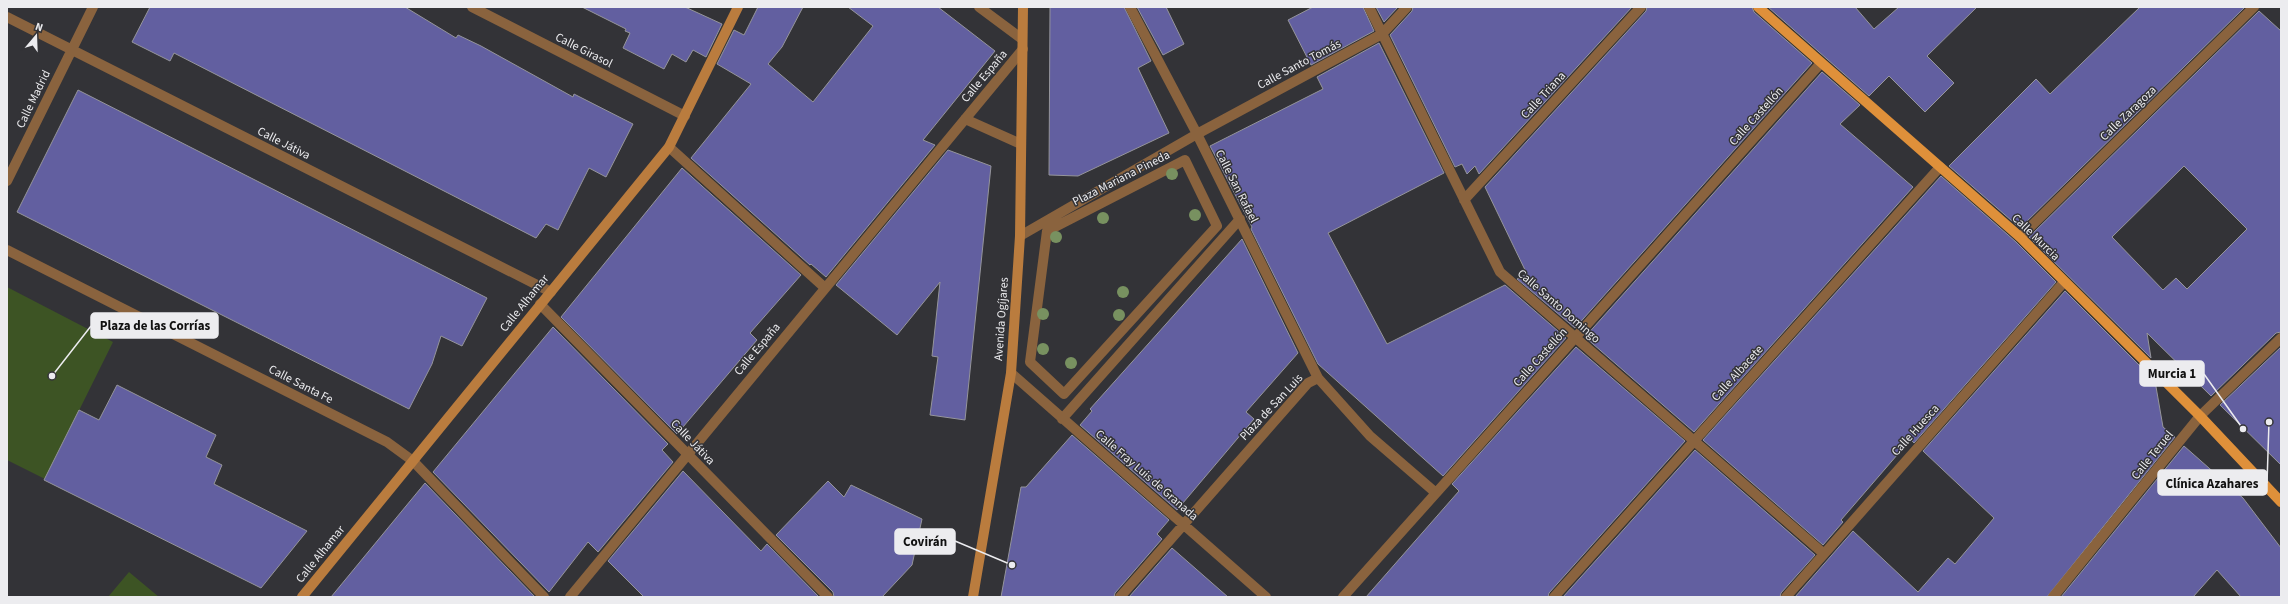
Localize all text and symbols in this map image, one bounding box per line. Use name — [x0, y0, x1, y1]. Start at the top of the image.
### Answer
north arrow — [16, 16, 56, 56]
text: N — [33, 19, 45, 35]
street label: Calle Girasol — [552, 29, 615, 72]
street label: Calle Santo Tomás — [1254, 35, 1344, 94]
street label: Calle España — [957, 46, 1011, 106]
street label: Calle Madrid — [12, 67, 55, 131]
street label: Calle Triana — [1517, 68, 1570, 123]
street label: Calle Zaragoza — [2096, 82, 2160, 145]
street label: Calle Castellón — [1725, 83, 1787, 150]
street label: Calle Játiva — [254, 123, 313, 164]
street label: Plaza Mariana Pineda — [1070, 147, 1173, 210]
street label: Calle San Rafael — [1211, 147, 1262, 226]
street label: Calle Murcia — [2008, 210, 2064, 265]
street label: Calle Santo Domingo — [1513, 266, 1604, 347]
street label: Calle Alhamar — [496, 270, 553, 336]
street label: Avenida Ogíjares — [990, 277, 1013, 361]
callout: Plaza de las Corrías — [91, 313, 218, 338]
text: Plaza de las Corrías — [100, 317, 211, 335]
street label: Calle España — [730, 319, 784, 379]
street label: Calle Castellón — [1509, 324, 1571, 391]
street label: Calle Albacete — [1708, 341, 1767, 405]
street label: Calle Santa Fe — [266, 361, 336, 408]
callout: Murcia 1 — [2140, 361, 2204, 386]
text: Murcia 1 — [2148, 365, 2196, 383]
street label: Plaza de San Luis — [1236, 370, 1307, 445]
street label: Calle Huesca — [1888, 401, 1943, 460]
street label: Calle Játiva — [667, 416, 719, 469]
street label: Calle Fray Luis de Granada — [1092, 426, 1202, 525]
street label: Calle Teruel — [2127, 427, 2177, 483]
callout: Clínica Azahares — [2158, 470, 2267, 495]
text: Clínica Azahares — [2165, 475, 2259, 493]
street label: Calle Alhamar — [292, 521, 349, 587]
callout: Covirán — [895, 529, 955, 554]
text: Covirán — [903, 533, 947, 551]

